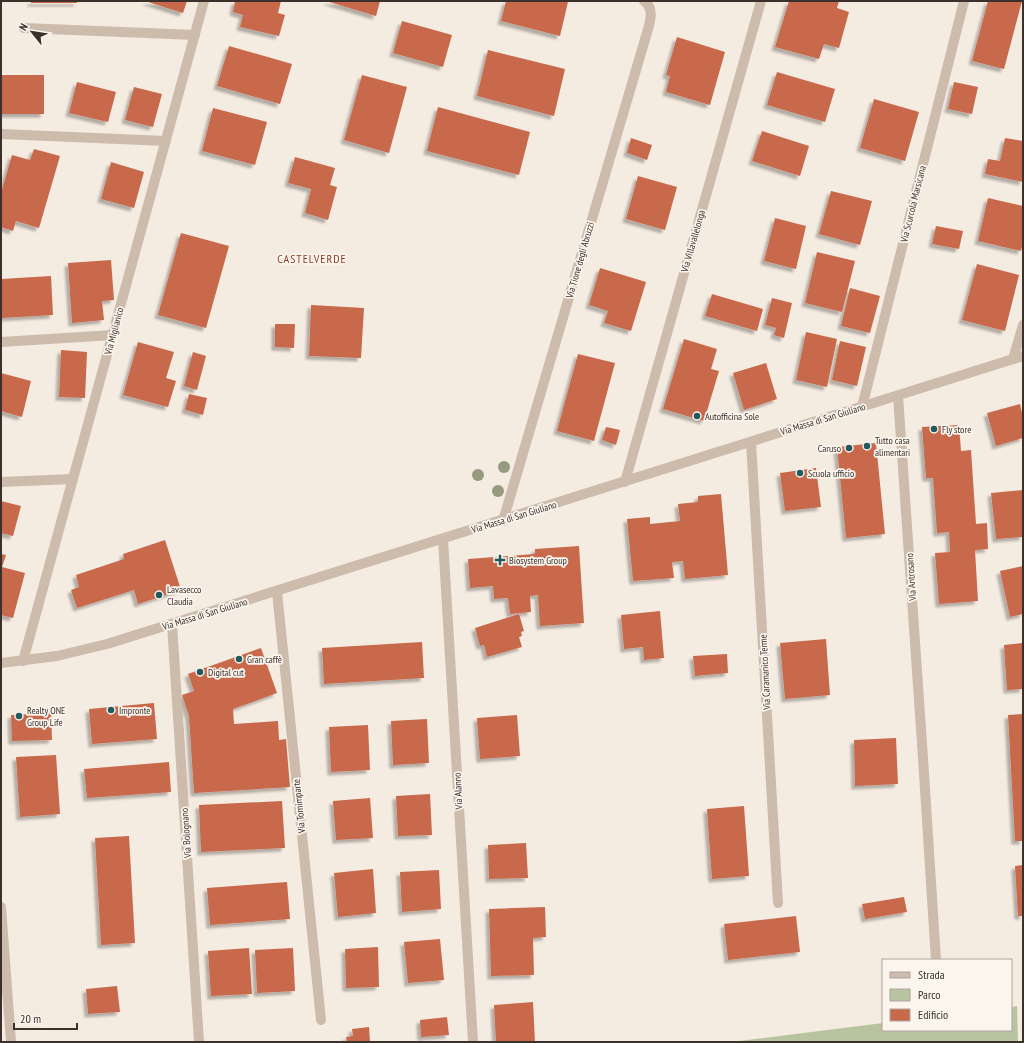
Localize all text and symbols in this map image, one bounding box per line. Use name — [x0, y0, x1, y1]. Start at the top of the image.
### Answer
north arrow — [12, 12, 52, 52]
text: N — [16, 21, 31, 33]
street label: Via Scurcola Marsicana — [897, 164, 929, 245]
street label: Via Villavallelonga — [678, 208, 708, 275]
street label: Via Tione degli Abruzzi — [563, 220, 597, 301]
district label: CASTELVERDE — [277, 251, 347, 266]
street label: Via Miglianico — [101, 306, 127, 357]
street label: Via Massa di San Giuliano — [778, 400, 867, 438]
place label: Autofficina Sole — [705, 410, 759, 423]
marker: Autofficina Sole — [692, 411, 702, 421]
place label: Fly store — [942, 423, 971, 436]
marker: Fly store — [929, 424, 939, 434]
place label: Tutto casa alimentari — [875, 434, 910, 459]
marker: Tutto casa alimentari — [862, 441, 872, 451]
place label: Caruso — [818, 442, 841, 455]
marker: Caruso — [844, 443, 854, 453]
place label: Scuola ufficio — [808, 467, 854, 480]
marker: Scuola ufficio — [795, 468, 805, 478]
street label: Via Massa di San Giuliano — [469, 498, 558, 536]
street label: Via Antrosano — [903, 553, 919, 602]
marker: Biosystem Group — [494, 554, 506, 566]
place label: Biosystem Group — [509, 554, 567, 567]
place label: Lavasecco Claudia — [167, 583, 201, 608]
marker: Lavasecco Claudia — [154, 590, 164, 600]
street label: Via Massa di San Giuliano — [160, 595, 249, 633]
street label: Via Caramanico Terme — [757, 634, 774, 711]
place label: Gran caffè — [247, 653, 282, 666]
marker: Gran caffè — [234, 654, 244, 664]
place label: Digital cut — [208, 666, 244, 679]
marker: Digital cut — [195, 667, 205, 677]
place label: Realty ONE Group Life — [27, 704, 65, 729]
place label: Impronte — [119, 704, 150, 717]
marker: Impronte — [106, 705, 116, 715]
marker: Realty ONE Group Life — [14, 711, 24, 721]
street label: Via Alanno — [451, 772, 466, 811]
street label: Via Tornimparte — [290, 778, 308, 835]
street label: Via Bolognano — [178, 808, 194, 859]
legend — [882, 959, 1012, 1031]
text: Strada — [918, 967, 945, 982]
text: Parco — [918, 987, 940, 1002]
scale bar — [14, 1005, 77, 1031]
text: Edificio — [918, 1007, 948, 1022]
text: 20 m — [20, 1011, 41, 1026]

